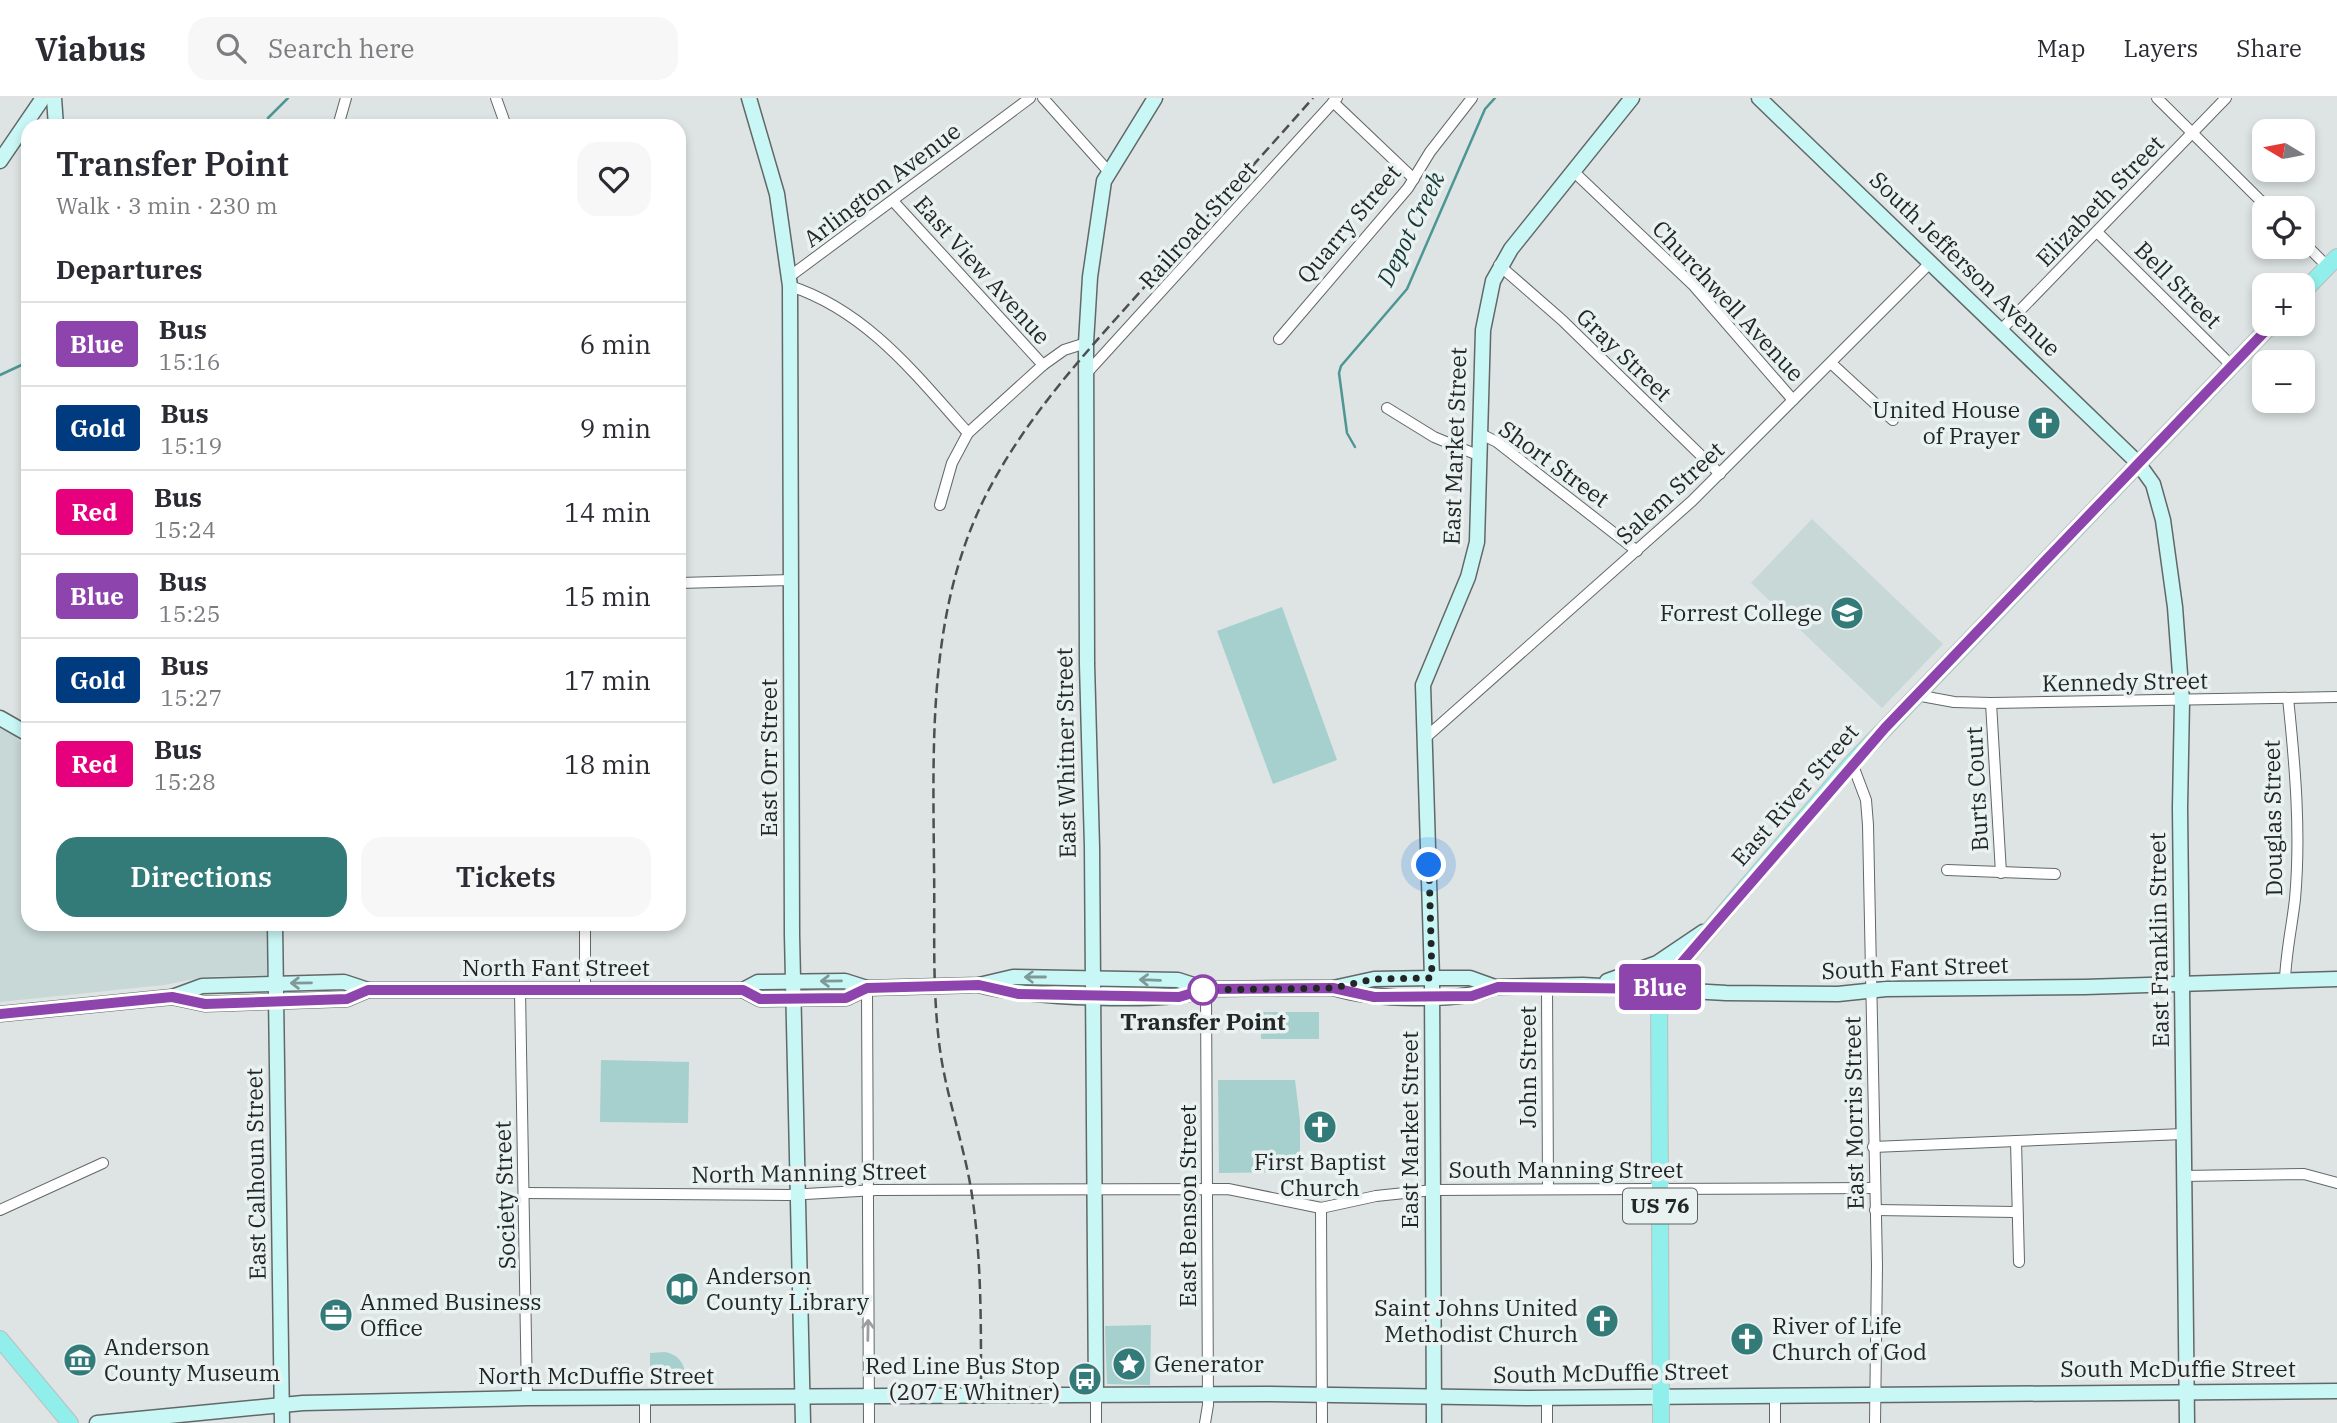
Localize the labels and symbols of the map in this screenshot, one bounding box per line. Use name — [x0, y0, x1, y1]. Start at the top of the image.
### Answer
street label: Arlington Avenue — [797, 115, 966, 253]
north arrow — [2252, 119, 2315, 182]
street label: Elizabeth Street — [2029, 128, 2170, 272]
street label: Railroad Street — [1132, 154, 1263, 295]
street label: Quarry Street — [1290, 158, 1407, 289]
street label: South Jefferson Avenue — [1864, 164, 2068, 362]
water label: Depot Creek — [1368, 166, 1452, 292]
street label: East View Avenue — [908, 189, 1058, 350]
street label: Churchwell Avenue — [1646, 213, 1811, 387]
street label: Bell Street — [2129, 234, 2229, 334]
street label: Gray Street — [1571, 301, 1679, 407]
street label: East Market Street — [1436, 346, 1472, 545]
place label: United House of Prayer — [1872, 394, 2020, 450]
church icon: United House of Prayer — [2025, 404, 2063, 442]
street label: Short Street — [1493, 413, 1616, 513]
street label: Salem Street — [1609, 435, 1730, 550]
school or university icon: Forrest College — [1828, 594, 1866, 632]
place label: Forrest College — [1660, 597, 1822, 627]
street label: East Whitner Street — [1048, 647, 1082, 859]
street label: Kennedy Street — [2042, 665, 2208, 697]
street label: East Orr Street — [753, 679, 783, 837]
street label: East River Street — [1724, 717, 1864, 872]
street label: Burts Court — [1958, 726, 1994, 852]
street label: Douglas Street — [2256, 739, 2288, 897]
street label: East Franklin Street — [2141, 832, 2175, 1048]
your location — [1411, 847, 1446, 882]
street label: South Fant Street — [1821, 949, 2009, 985]
street label: North Fant Street — [462, 952, 650, 982]
line badge: Blue — [1611, 964, 1709, 1010]
one-way arrow — [1024, 971, 1047, 984]
one-way arrow — [1139, 973, 1162, 986]
one-way arrow — [820, 974, 843, 988]
marker: Transfer Point — [1188, 975, 1218, 1005]
one-way arrow — [290, 976, 313, 990]
place label: Transfer Point — [1120, 1006, 1286, 1036]
street label: John Street — [1512, 1006, 1542, 1128]
street label: East Morris Street — [1836, 1016, 1870, 1210]
street label: East Market Street — [1394, 1031, 1424, 1229]
street label: East Calhoun Street — [238, 1068, 272, 1280]
street label: East Benson Street — [1172, 1104, 1202, 1308]
church icon: First Baptist Church — [1301, 1108, 1339, 1146]
street label: Society Street — [486, 1120, 522, 1270]
place label: First Baptist Church — [1254, 1146, 1386, 1202]
street label: South Manning Street — [1449, 1154, 1683, 1184]
street label: North Manning Street — [691, 1155, 927, 1189]
road number: US 76 — [1623, 1188, 1697, 1224]
place label: Anderson County Library — [706, 1260, 870, 1316]
library icon: Anderson County Library — [663, 1270, 701, 1308]
place label: Anmed Business Office — [360, 1286, 542, 1342]
place label: Saint Johns United Methodist Church — [1374, 1292, 1578, 1348]
office icon: Anmed Business Office — [317, 1296, 355, 1334]
church icon: Saint Johns United Methodist Church — [1583, 1302, 1621, 1340]
place label: River of Life Church of God — [1772, 1310, 1927, 1366]
one-way arrow — [861, 1319, 875, 1342]
church icon: River of Life Church of God — [1728, 1320, 1766, 1358]
place label: Anderson County Museum — [104, 1331, 280, 1387]
museum icon: Anderson County Museum — [61, 1341, 99, 1379]
place icon: Generator — [1110, 1345, 1148, 1383]
place label: Generator — [1154, 1348, 1264, 1378]
place label: Red Line Bus Stop (207 E Whitner) — [865, 1350, 1060, 1406]
street label: South McDuffie Street — [2060, 1353, 2296, 1383]
street label: South McDuffie Street — [1493, 1355, 1729, 1389]
street label: North McDuffie Street — [478, 1360, 714, 1390]
bus stop icon: Red Line Bus Stop (207 E Whitner) — [1066, 1360, 1104, 1398]

